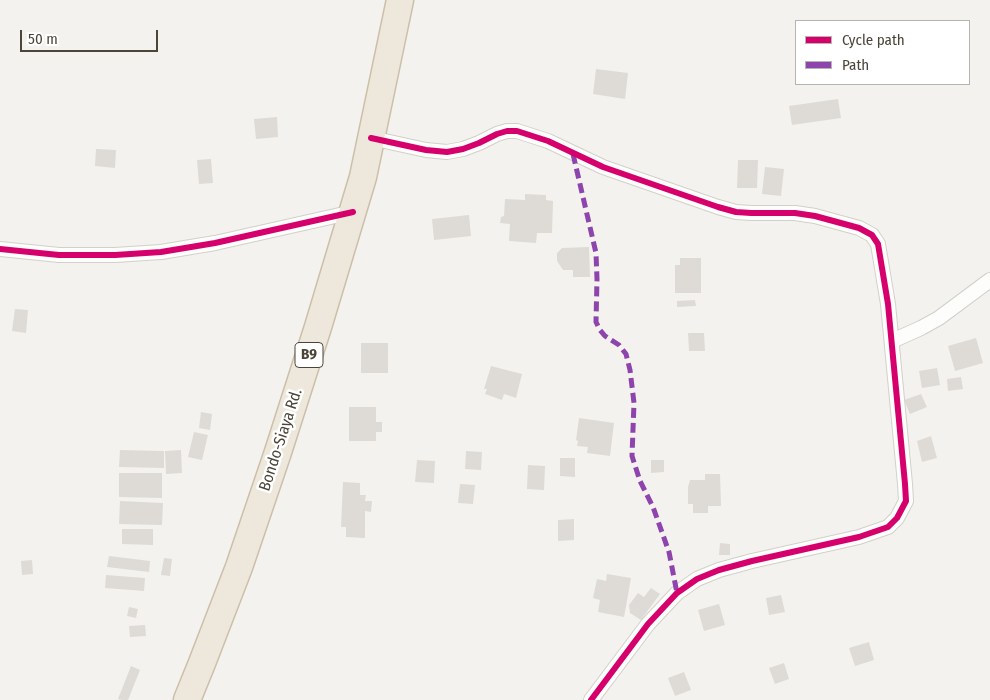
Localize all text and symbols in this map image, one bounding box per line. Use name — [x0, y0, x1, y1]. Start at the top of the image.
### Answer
scale bar — [22, 20, 160, 52]
legend — [795, 20, 970, 85]
text: 50 m — [28, 30, 58, 48]
text: Cycle path — [842, 31, 905, 49]
text: Path — [842, 56, 869, 74]
road number: B9 — [295, 342, 323, 368]
street label: Bondo-Siaya Rd. — [255, 386, 307, 494]

